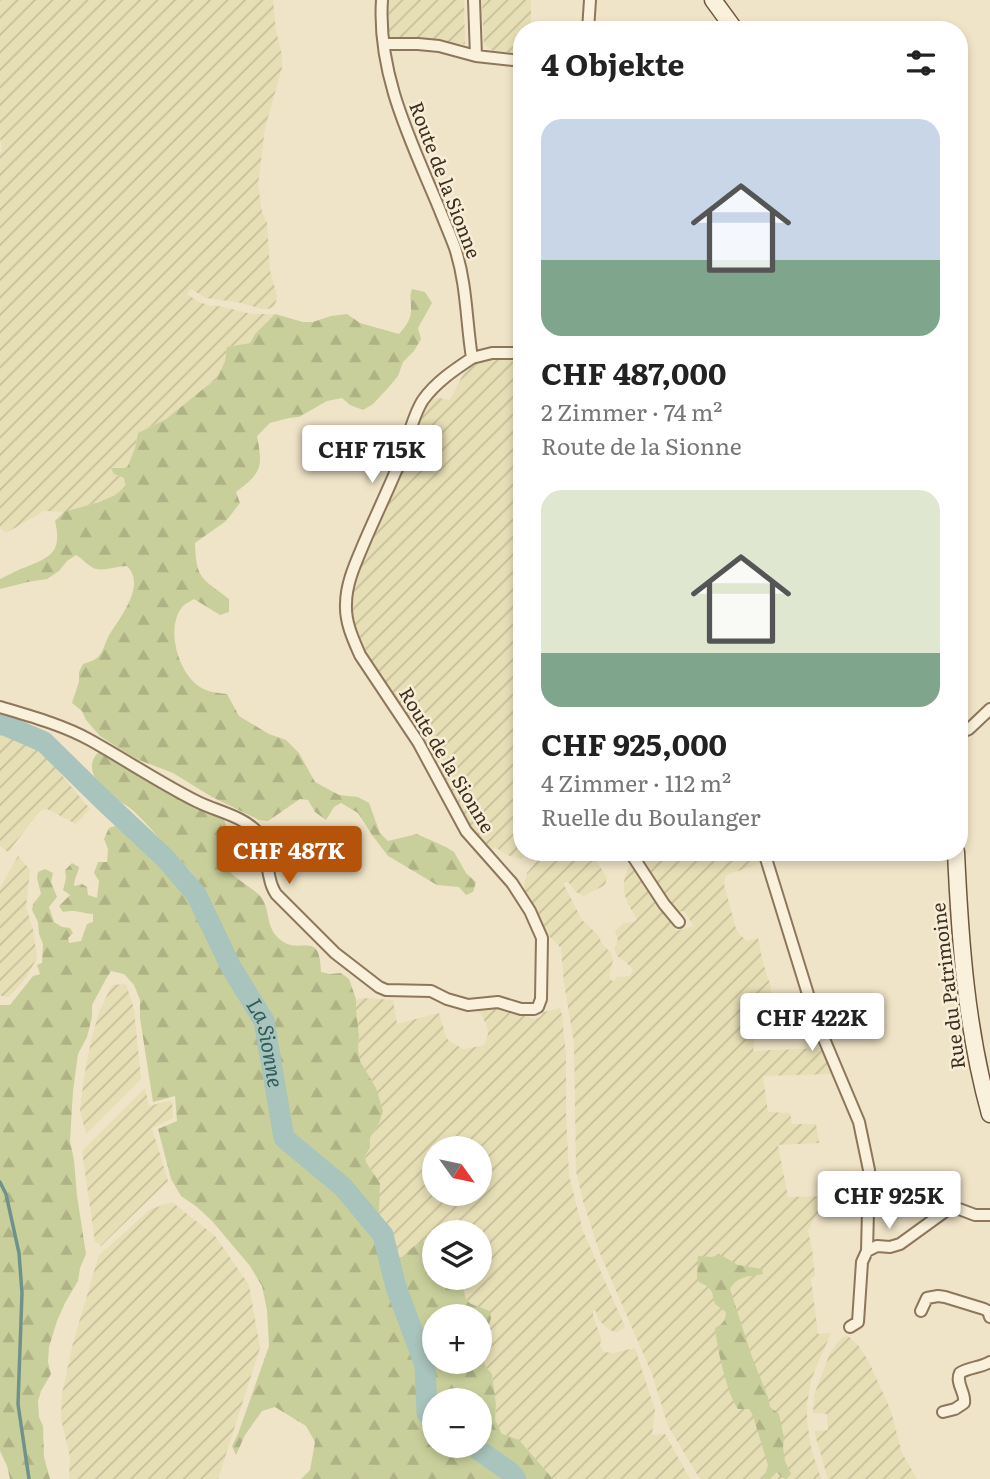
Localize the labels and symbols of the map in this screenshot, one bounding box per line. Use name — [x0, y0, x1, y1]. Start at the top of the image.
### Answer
street label: Route de la Sionne — [403, 97, 489, 262]
pin: CHF 715K — [300, 426, 444, 485]
street label: Route de la Sionne — [393, 681, 503, 838]
pin: CHF 487K — [217, 826, 361, 886]
street label: Rue du Patrimoine — [923, 901, 971, 1071]
water label: La Sionne — [240, 991, 293, 1090]
pin: CHF 422K — [740, 993, 884, 1053]
north arrow — [422, 1136, 492, 1206]
pin: CHF 925K — [817, 1172, 961, 1231]

